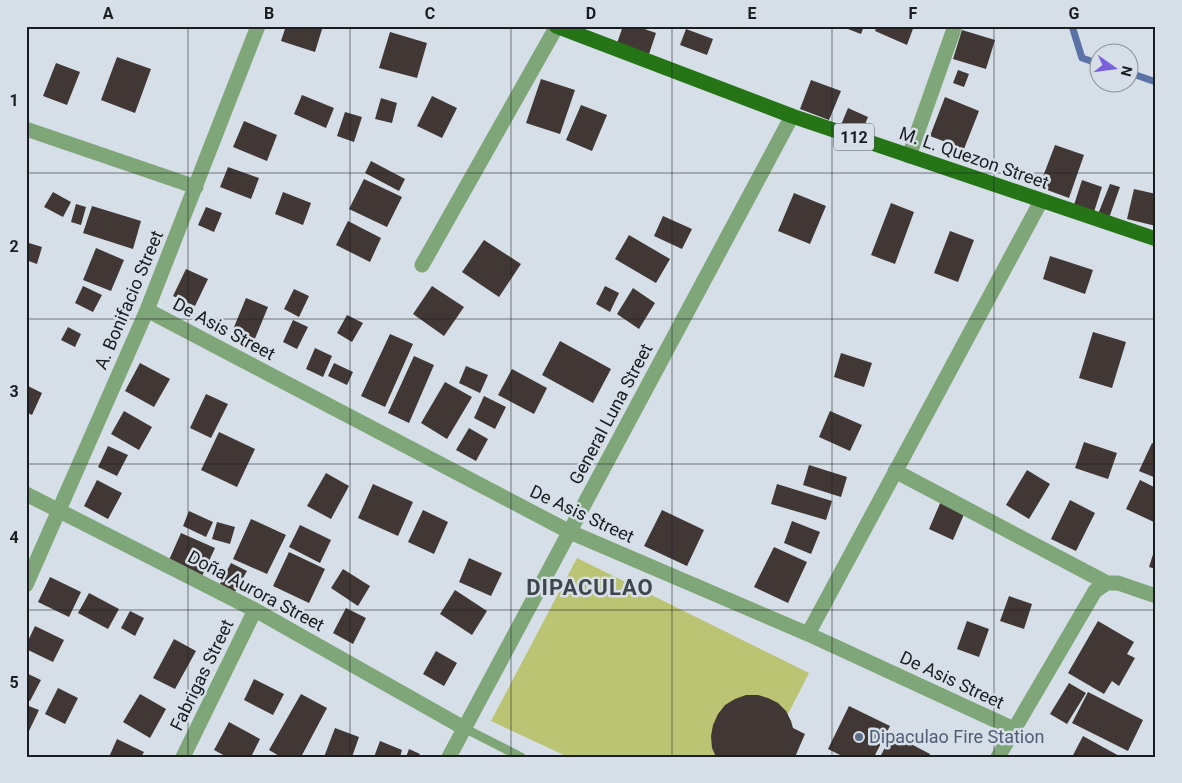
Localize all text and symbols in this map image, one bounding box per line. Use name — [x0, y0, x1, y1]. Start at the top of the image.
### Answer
text: A — [103, 4, 114, 23]
text: B — [264, 4, 274, 23]
text: C — [425, 4, 435, 23]
text: D — [586, 4, 596, 23]
text: E — [748, 4, 757, 23]
text: F — [909, 4, 918, 23]
text: G — [1069, 4, 1080, 23]
north arrow — [1090, 42, 1140, 92]
text: N — [1118, 64, 1136, 78]
text: 1 — [9, 91, 19, 110]
street label: M. L. Quezon Street — [897, 122, 1052, 193]
road number: 112 — [834, 124, 874, 150]
street label: A. Bonifacio Street — [90, 227, 167, 372]
text: 2 — [9, 237, 19, 256]
street label: De Asis Street — [170, 293, 279, 364]
street label: General Luna Street — [565, 340, 657, 488]
text: 3 — [9, 382, 19, 401]
street label: De Asis Street — [527, 480, 638, 547]
text: 4 — [9, 528, 19, 547]
street label: Doña Aurora Street — [184, 546, 328, 635]
district label: DIPACULAO — [526, 575, 654, 600]
street label: Fabrigas Street — [166, 616, 238, 734]
street label: De Asis Street — [897, 646, 1008, 713]
text: 5 — [9, 673, 19, 692]
place label: Dipaculao Fire Station — [869, 726, 1044, 747]
marker: Dipaculao Fire Station — [853, 731, 865, 743]

